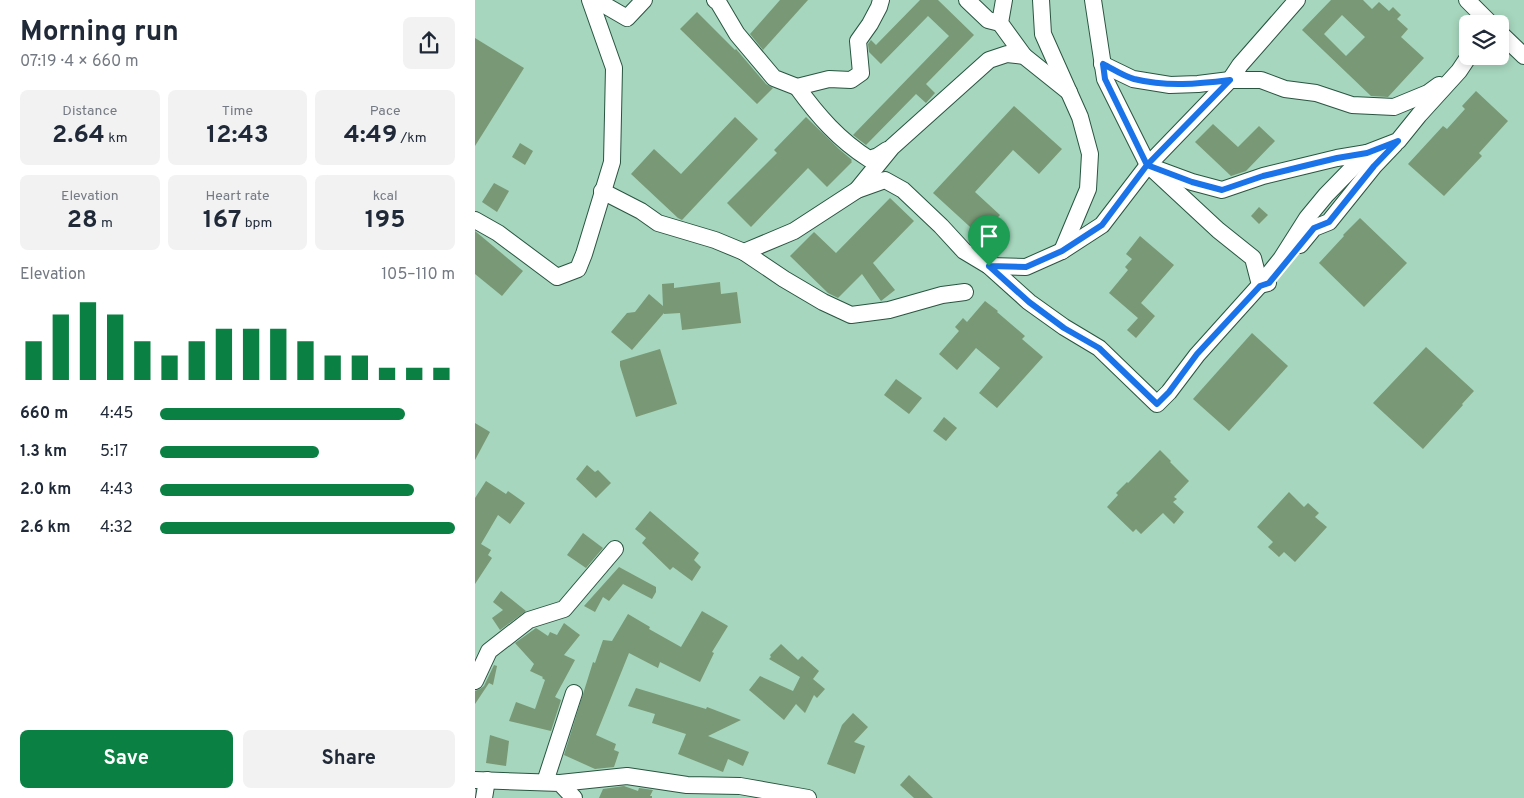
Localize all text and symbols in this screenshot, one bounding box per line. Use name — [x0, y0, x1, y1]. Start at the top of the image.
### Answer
text: Morning run — [20, 15, 179, 51]
map controls — [1459, 15, 1509, 65]
button: layers — [1459, 15, 1509, 65]
button: share — [403, 17, 455, 69]
text: 07:19 · 4 × 660 m — [20, 52, 139, 72]
text: Distance — [62, 103, 117, 120]
text: Time — [222, 103, 253, 120]
text: Pace — [370, 103, 401, 120]
text: 2.64 — [52, 120, 105, 152]
text: 12:43 — [206, 120, 269, 152]
text: 4:49 — [344, 120, 397, 152]
text: km — [105, 130, 128, 147]
text: /km — [397, 130, 427, 147]
text: Elevation — [61, 188, 119, 205]
text: Heart rate — [205, 188, 270, 205]
text: kcal — [373, 188, 398, 205]
text: 28 — [67, 205, 98, 237]
text: 167 — [203, 205, 242, 237]
text: 195 — [365, 205, 405, 237]
text: m — [98, 215, 113, 232]
text: bpm — [242, 215, 272, 232]
pin — [968, 215, 1010, 266]
icon: arrive — [975, 222, 1003, 250]
text: Elevation — [20, 265, 86, 285]
text: 105–110 m — [381, 265, 455, 285]
text: 660 m — [20, 404, 68, 424]
text: 4:45 — [100, 404, 133, 424]
text: 1.3 km — [20, 442, 67, 462]
text: 5:17 — [100, 442, 128, 462]
text: 2.0 km — [20, 480, 71, 500]
text: 4:43 — [100, 480, 133, 500]
text: 2.6 km — [20, 518, 71, 538]
text: 4:32 — [100, 518, 133, 538]
button: Save — [20, 730, 233, 788]
button: Share — [243, 730, 455, 788]

